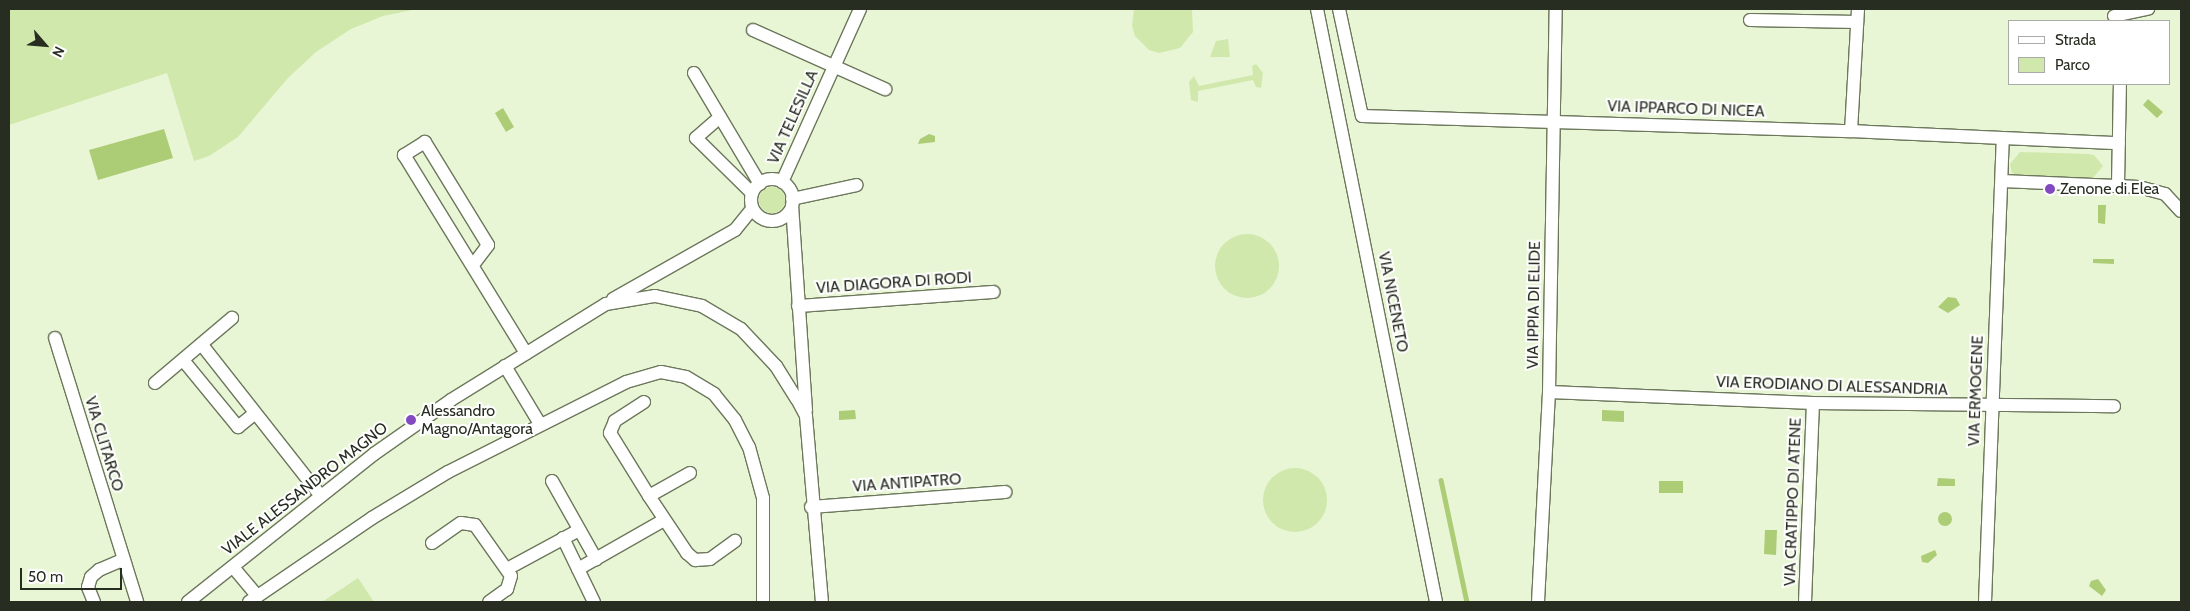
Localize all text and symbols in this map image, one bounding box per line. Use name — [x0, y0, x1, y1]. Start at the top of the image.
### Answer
north arrow — [20, 20, 70, 70]
legend — [2008, 20, 2170, 85]
text: Strada — [2055, 31, 2096, 49]
text: N — [48, 43, 69, 60]
text: Parco — [2055, 56, 2090, 74]
street label: VIA TELESILLA — [764, 67, 822, 167]
street label: VIA IPPARCO DI NICEA — [1607, 97, 1765, 121]
place label: Zenone di Elea — [2060, 179, 2159, 199]
marker: Zenone di Elea — [2044, 183, 2056, 195]
street label: VIA IPPIA DI ELIDE — [1523, 241, 1545, 369]
street label: VIA NICENETO — [1374, 250, 1412, 354]
street label: VIA DIAGORA DI RODI — [816, 268, 972, 298]
street label: VIA ERMOGENE — [1964, 335, 1988, 447]
street label: VIA ERODIANO DI ALESSANDRIA — [1716, 372, 1948, 400]
street label: VIA CLITARCO — [80, 394, 128, 494]
place label: Alessandro Magno/Antagora — [421, 401, 533, 439]
marker: Alessandro Magno/Antagora — [405, 414, 417, 426]
street label: VIA CRATIPPO DI ATENE — [1780, 417, 1806, 587]
street label: VIALE ALESSANDRO MAGNO — [218, 418, 392, 560]
street label: VIA ANTIPATRO — [852, 470, 962, 496]
scale bar — [22, 558, 125, 590]
text: 50 m — [28, 568, 63, 586]

